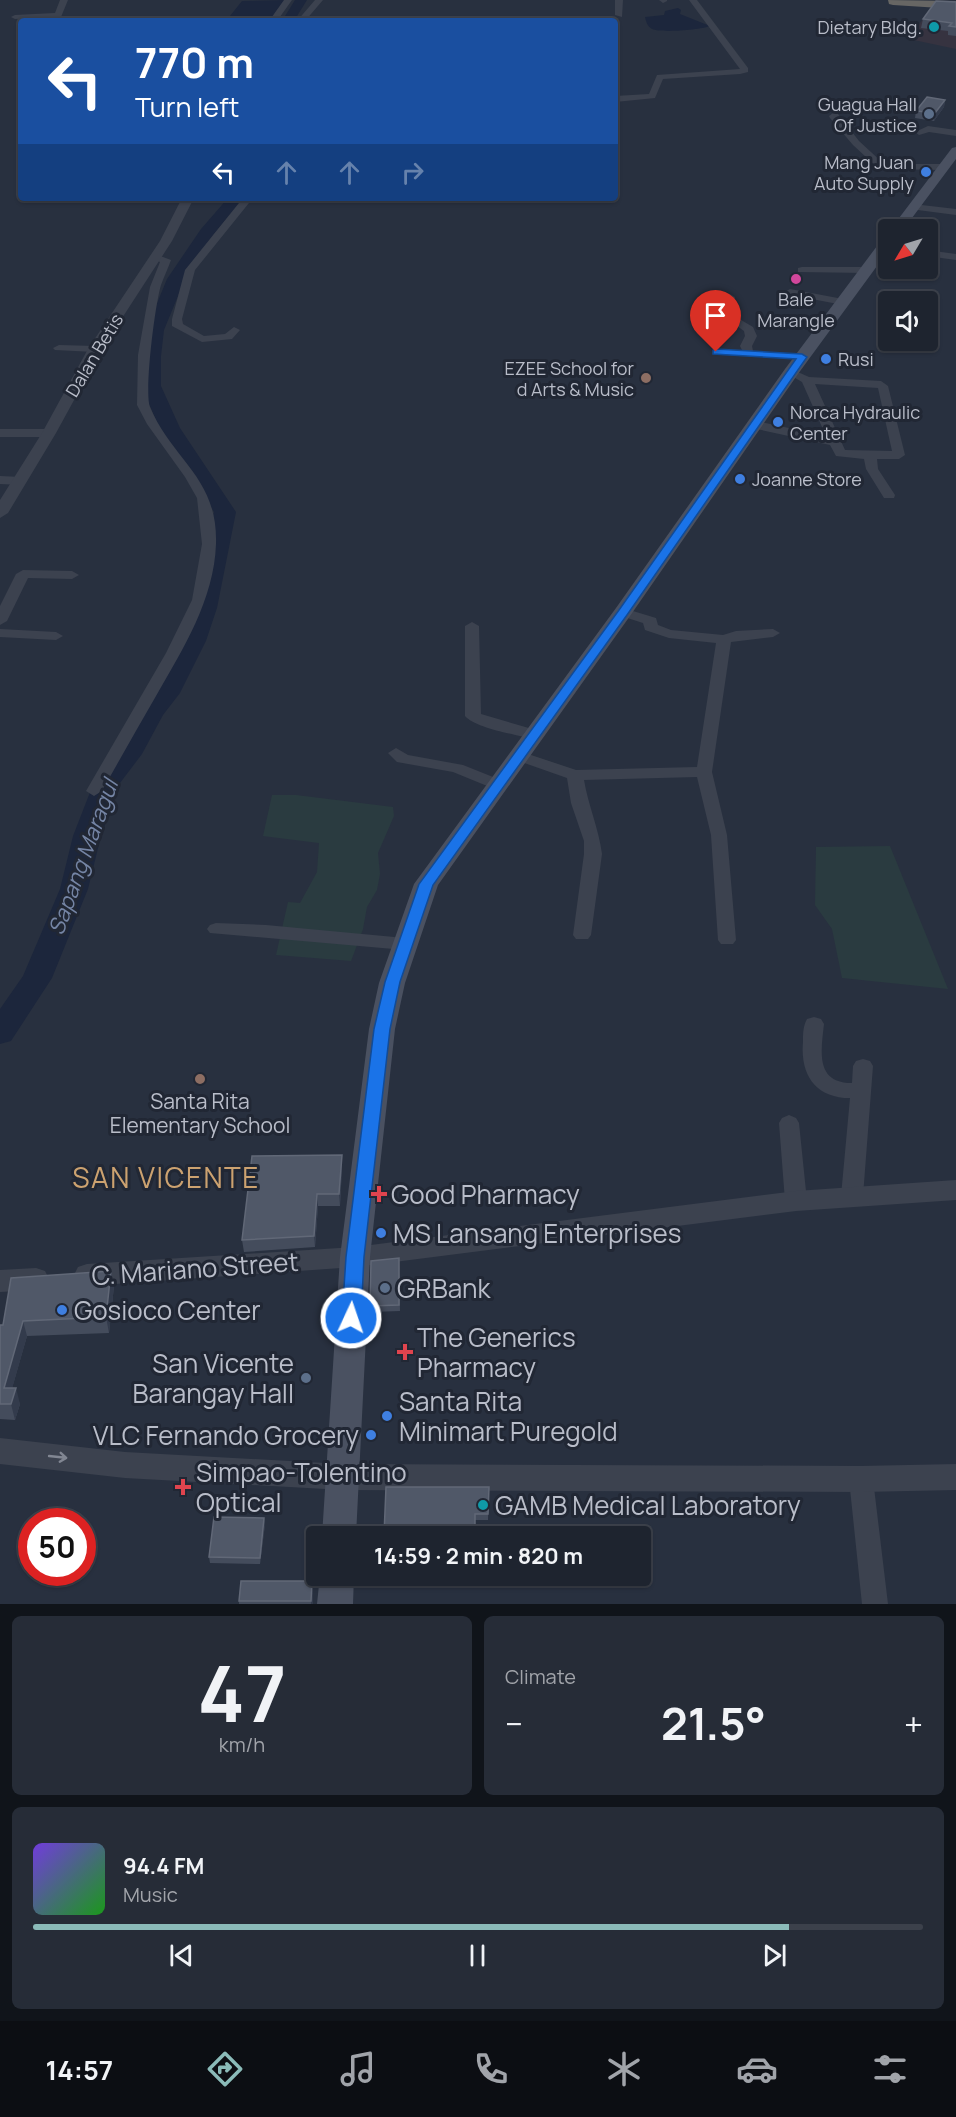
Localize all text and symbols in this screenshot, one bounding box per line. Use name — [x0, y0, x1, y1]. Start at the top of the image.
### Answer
place label: Dietary Bldg. — [817, 15, 922, 39]
marker: Dietary Bldg. — [927, 20, 941, 34]
text: 770 m — [135, 33, 254, 91]
icon: left — [36, 42, 114, 120]
text: Turn left — [135, 88, 239, 125]
place label: Guagua Hall Of Justice — [818, 92, 917, 137]
marker: Guagua Hall Of Justice — [922, 107, 936, 121]
place label: Mang Juan Auto Supply — [814, 150, 914, 195]
icon: left — [207, 156, 240, 189]
icon: ahead — [270, 156, 303, 189]
icon: ahead — [333, 156, 366, 189]
icon: right — [396, 156, 429, 189]
marker: Mang Juan Auto Supply — [919, 165, 933, 179]
north arrow — [878, 219, 938, 279]
map controls — [878, 219, 938, 351]
marker: Bale Marangle — [789, 272, 803, 286]
place label: Bale Marangle — [757, 287, 835, 332]
pin — [690, 290, 741, 352]
button: sound — [878, 291, 938, 351]
icon: arrive — [699, 299, 732, 332]
street label: Dalan Betis — [60, 309, 128, 401]
place label: Rusi — [838, 347, 874, 371]
marker: Rusi — [819, 352, 833, 366]
place label: EZEE School for d Arts & Music — [505, 356, 634, 401]
marker: EZEE School for d Arts & Music — [639, 371, 653, 385]
place label: Norca Hydraulic Center — [790, 400, 920, 445]
marker: Norca Hydraulic Center — [771, 415, 785, 429]
place label: Joanne Store — [752, 467, 862, 491]
marker: Joanne Store — [733, 472, 747, 486]
water label: Sapang Maragul — [41, 773, 126, 939]
marker: Santa Rita Elementary School — [193, 1072, 207, 1086]
place label: Santa Rita Elementary School — [110, 1087, 290, 1139]
district label: SAN VICENTE — [72, 1158, 260, 1196]
place label: Good Pharmacy — [391, 1176, 580, 1212]
marker: Good Pharmacy — [372, 1187, 386, 1201]
place label: MS Lansang Enterprises — [393, 1215, 681, 1251]
marker: MS Lansang Enterprises — [374, 1226, 388, 1240]
street label: C. Mariano Street — [90, 1243, 300, 1293]
place label: GRBank — [397, 1270, 492, 1306]
marker: GRBank — [378, 1281, 392, 1295]
position arrow — [319, 1286, 383, 1350]
place label: Gosioco Center — [74, 1292, 261, 1328]
marker: Gosioco Center — [55, 1303, 69, 1317]
place label: The Generics Pharmacy — [417, 1319, 576, 1385]
place label: San Vicente Barangay Hall — [133, 1345, 294, 1411]
marker: The Generics Pharmacy — [398, 1345, 412, 1359]
marker: San Vicente Barangay Hall — [299, 1371, 313, 1385]
place label: Santa Rita Minimart Puregold — [399, 1383, 618, 1449]
marker: Santa Rita Minimart Puregold — [380, 1409, 394, 1423]
place label: VLC Fernando Grocery — [93, 1417, 359, 1453]
marker: VLC Fernando Grocery — [364, 1428, 378, 1442]
one-way arrow — [48, 1452, 68, 1463]
place label: Simpao-Tolentino Optical — [196, 1454, 407, 1520]
marker: Simpao-Tolentino Optical — [174, 1478, 192, 1496]
place label: GAMB Medical Laboratory — [495, 1487, 801, 1523]
marker: GAMB Medical Laboratory — [476, 1498, 490, 1512]
speed limit sign: 50 — [18, 1508, 96, 1586]
text: 14:59 · 2 min · 820 m — [374, 1541, 583, 1571]
text: 47 — [197, 1639, 287, 1745]
text: Climate — [505, 1663, 576, 1690]
text: 21.5° — [661, 1692, 766, 1754]
text: − — [505, 1701, 523, 1746]
text: + — [904, 1701, 923, 1746]
text: km/h — [219, 1731, 265, 1758]
text: 94.4 FM — [123, 1851, 204, 1881]
text: Music — [123, 1881, 178, 1908]
icon: previous — [165, 1939, 198, 1972]
icon: pause — [461, 1939, 494, 1972]
icon: next — [758, 1939, 791, 1972]
icon: directions — [204, 2048, 246, 2090]
icon: music — [337, 2048, 379, 2090]
icon: phone — [470, 2048, 512, 2090]
icon: climate — [603, 2048, 645, 2090]
icon: car — [736, 2048, 778, 2090]
icon: filters — [869, 2048, 911, 2090]
text: 14:57 — [45, 2051, 113, 2088]

